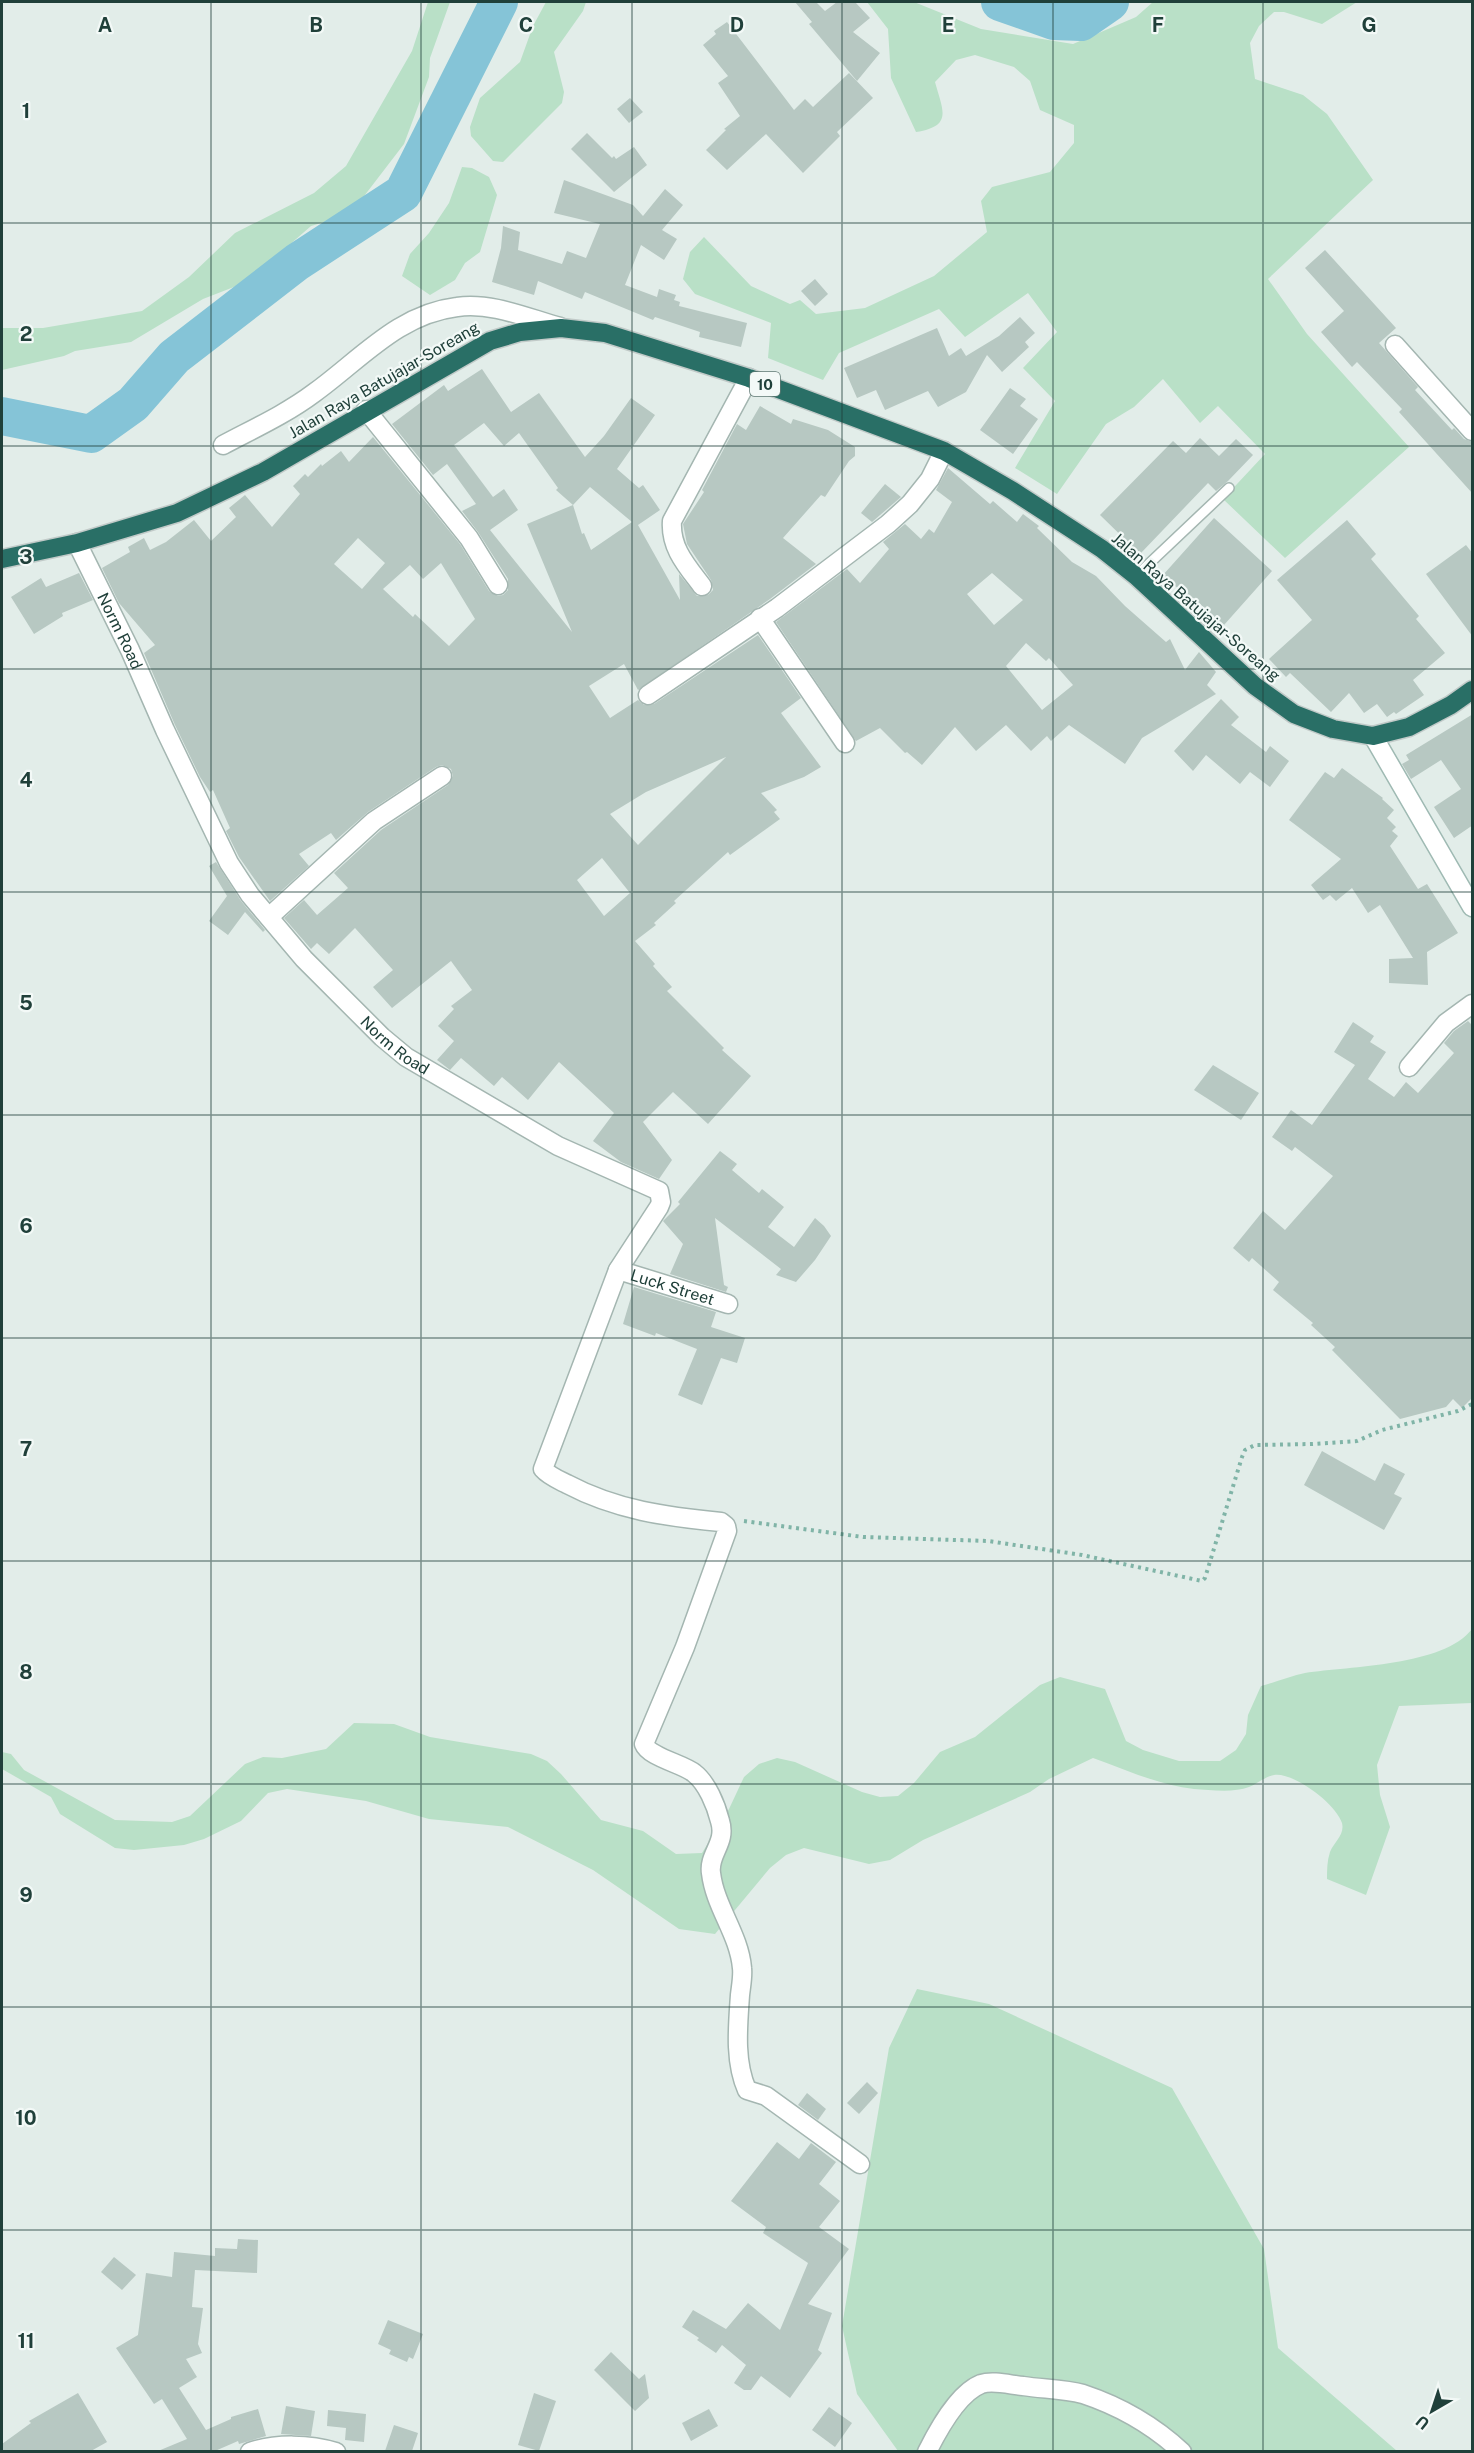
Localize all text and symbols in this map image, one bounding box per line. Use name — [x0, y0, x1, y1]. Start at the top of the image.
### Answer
text: A — [98, 13, 112, 37]
text: B — [309, 13, 323, 37]
text: C — [519, 13, 533, 37]
text: D — [730, 13, 744, 37]
text: E — [942, 13, 954, 37]
text: F — [1152, 13, 1164, 37]
text: G — [1361, 13, 1377, 37]
text: 1 — [22, 99, 30, 123]
street label: Jalan Raya Batujajar-Soreang — [285, 318, 483, 442]
text: 2 — [20, 322, 32, 346]
road number: 10 — [750, 372, 780, 396]
street label: Jalan Raya Batujajar-Soreang — [1108, 529, 1284, 685]
text: 3 — [19, 545, 33, 569]
street label: Norm Road — [94, 589, 147, 672]
text: 4 — [19, 768, 33, 792]
text: 5 — [19, 991, 33, 1015]
street label: Norm Road — [357, 1012, 433, 1078]
text: 6 — [19, 1214, 33, 1238]
street label: Luck Street — [628, 1265, 717, 1309]
text: 7 — [20, 1437, 32, 1461]
text: 8 — [19, 1660, 33, 1684]
text: 9 — [19, 1883, 33, 1907]
text: 10 — [15, 2106, 37, 2130]
text: 11 — [17, 2329, 35, 2353]
north arrow — [1402, 2381, 1462, 2441]
text: U — [1412, 2411, 1433, 2433]

